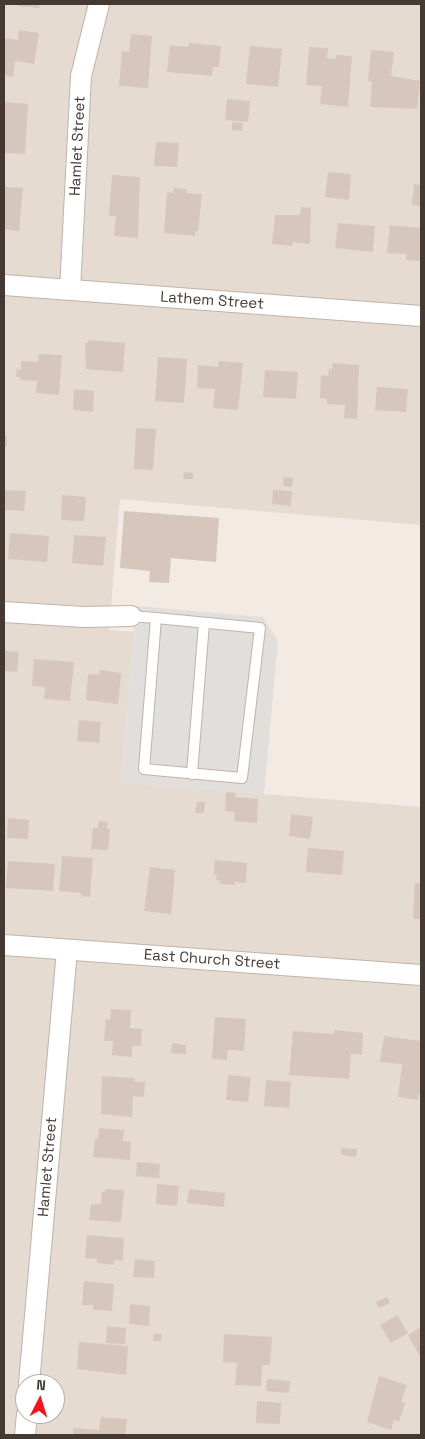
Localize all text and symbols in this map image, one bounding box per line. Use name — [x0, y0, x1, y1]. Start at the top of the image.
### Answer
street label: Hamlet Street — [66, 95, 90, 197]
street label: Lathem Street — [160, 288, 264, 314]
street label: East Church Street — [143, 946, 281, 974]
street label: Hamlet Street — [35, 1116, 61, 1218]
north arrow — [15, 1374, 65, 1424]
text: N — [36, 1376, 47, 1394]

